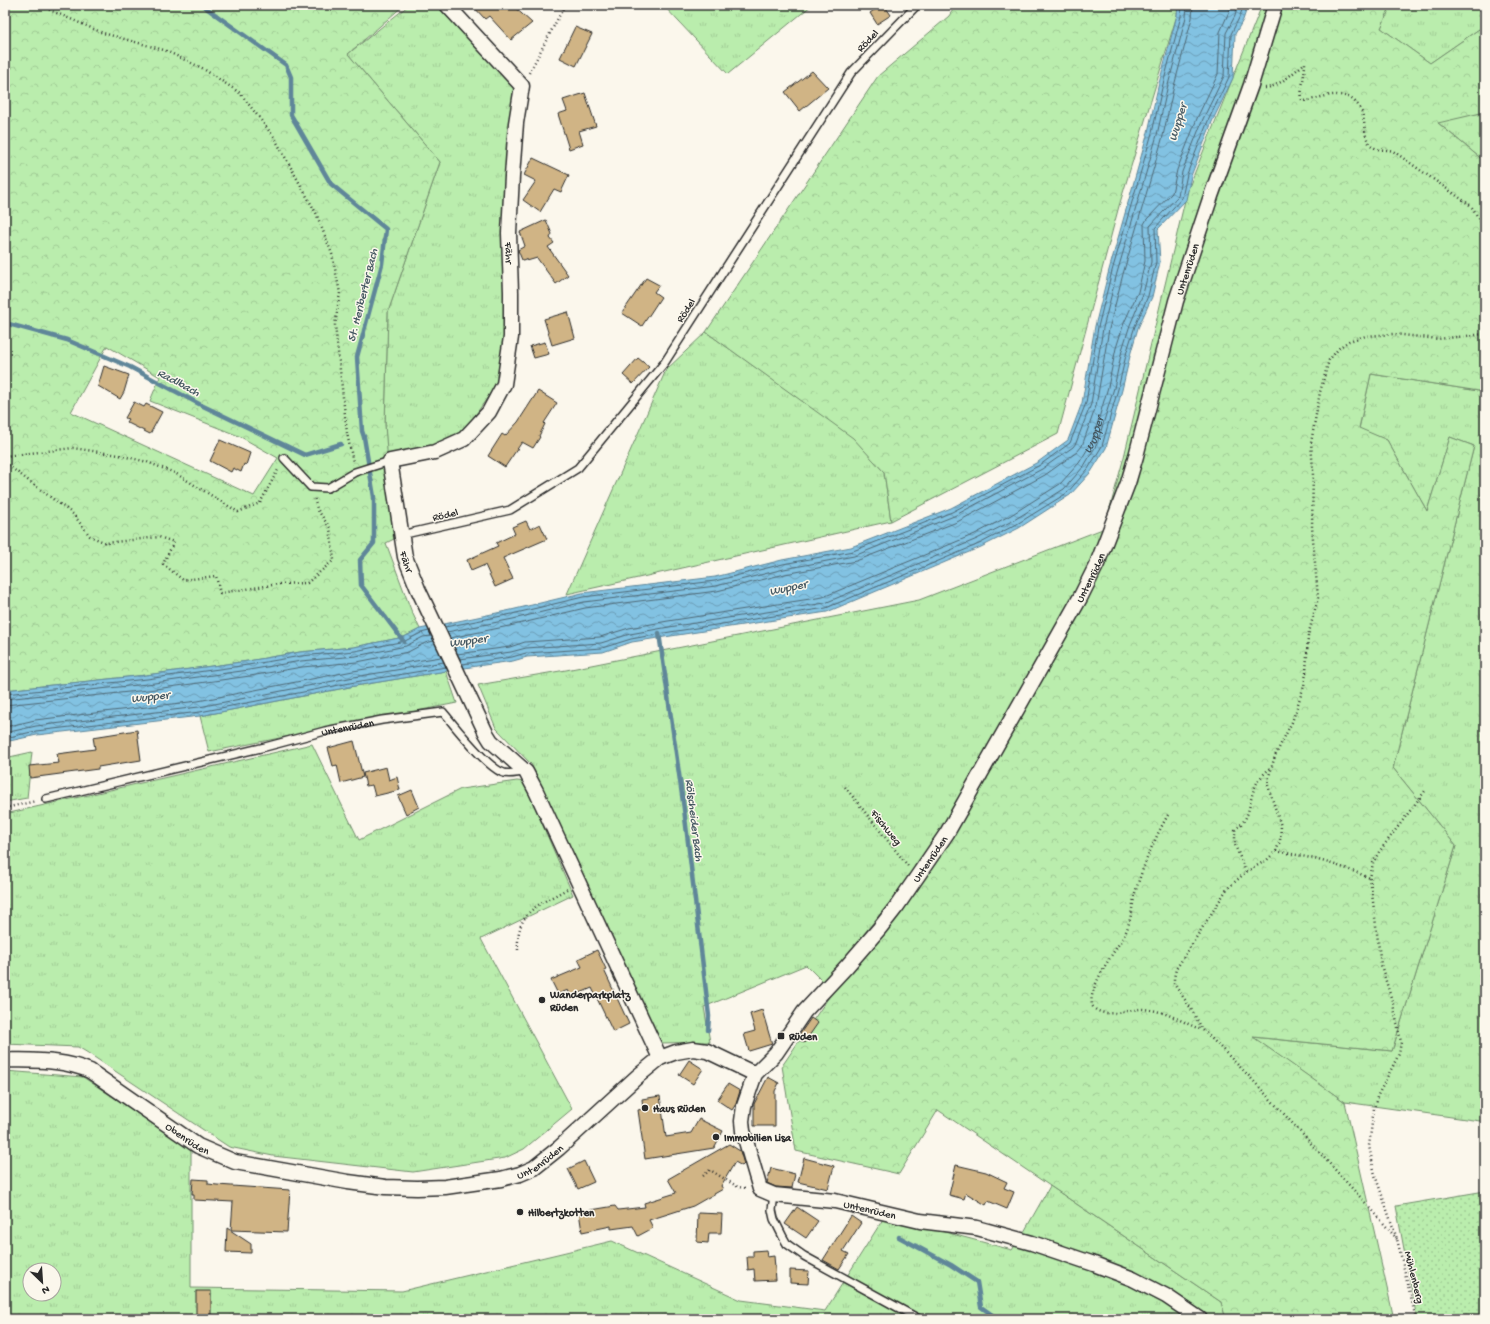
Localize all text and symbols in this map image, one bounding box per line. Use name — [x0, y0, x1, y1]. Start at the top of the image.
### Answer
street label: Rödel — [855, 27, 882, 55]
water label: Wupper — [1167, 100, 1192, 143]
street label: Fähr — [501, 241, 514, 265]
street label: Untenrüden — [1174, 241, 1203, 297]
water label: St. Heriberter Bach — [346, 247, 382, 343]
street label: Rödel — [675, 296, 699, 325]
water label: Radlbach — [154, 367, 202, 401]
water label: Wupper — [1082, 412, 1109, 457]
street label: Rödel — [431, 507, 460, 525]
street label: Fähr — [396, 550, 415, 576]
street label: Untenrüden — [1075, 551, 1109, 605]
water label: Wupper — [768, 578, 811, 600]
water label: Wupper — [448, 632, 491, 652]
water label: Wupper — [131, 689, 173, 707]
street label: Untenrüden — [320, 718, 376, 740]
water label: Rölscheider Bach — [681, 778, 705, 863]
street label: Fischweg — [867, 807, 903, 848]
street label: Untenrüden — [911, 834, 952, 885]
place label: Wanderparkplatz Rüden — [549, 989, 631, 1015]
marker: Wanderparkplatz Rüden — [537, 995, 547, 1005]
marker: Rüden — [776, 1031, 786, 1041]
place label: Rüden — [788, 1032, 818, 1044]
marker: Haus Rüden — [640, 1103, 650, 1113]
place label: Haus Rüden — [653, 1104, 706, 1116]
street label: Obenrüden — [162, 1121, 211, 1158]
marker: Immobilien Lisa — [711, 1132, 721, 1142]
place label: Immobilien Lisa — [724, 1133, 792, 1145]
street label: Untenrüden — [516, 1142, 567, 1183]
street label: Untenrüden — [842, 1199, 898, 1223]
marker: Hilbertzkotten — [515, 1207, 525, 1217]
place label: Hilbertzkotten — [528, 1207, 595, 1220]
street label: Mühlenberg — [1401, 1250, 1425, 1305]
north arrow — [22, 1262, 62, 1302]
text: N — [40, 1282, 51, 1296]

